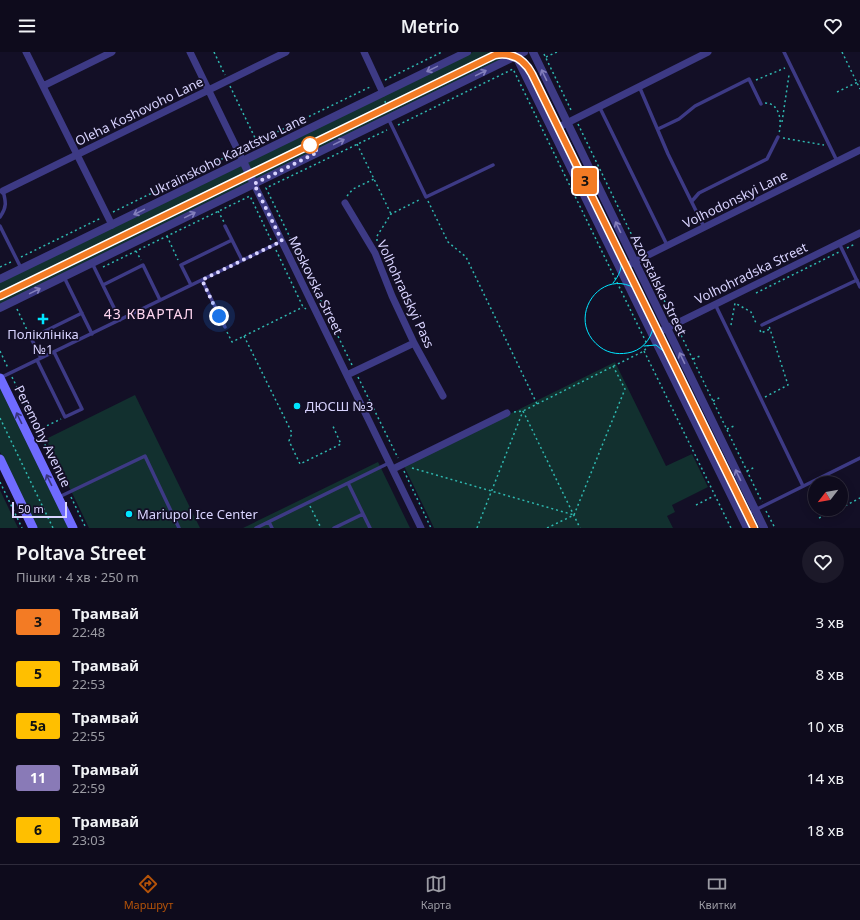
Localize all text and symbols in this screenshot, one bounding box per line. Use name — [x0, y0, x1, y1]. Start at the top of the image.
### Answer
text: Metrio — [401, 14, 459, 38]
icon: menu — [16, 15, 38, 37]
icon: heart — [822, 15, 844, 37]
one-way arrow — [426, 66, 438, 73]
one-way arrow — [475, 69, 487, 76]
one-way arrow — [540, 70, 547, 82]
street label: Oleha Koshovoho Lane — [72, 72, 206, 150]
street label: Ukrainskoho Kazatstva Lane — [147, 109, 309, 201]
unlabelled marker — [301, 136, 319, 154]
one-way arrow — [333, 138, 345, 145]
street label: Volhodonskyi Lane — [680, 166, 790, 232]
line badge: 3 — [572, 168, 598, 194]
text: 3 — [581, 171, 589, 190]
one-way arrow — [133, 209, 145, 216]
one-way arrow — [183, 211, 195, 218]
one-way arrow — [614, 221, 621, 233]
street label: Azovstalska Street — [627, 231, 691, 339]
street label: Moskovska Street — [284, 233, 348, 337]
street label: Volhohradskyi Pass — [373, 237, 439, 351]
street label: Volhohradska Street — [692, 238, 811, 308]
one-way arrow — [29, 287, 41, 294]
district label: 43 КВАРТАЛ — [104, 304, 194, 323]
your location — [209, 306, 229, 326]
marker: Поліклініка №1 — [37, 313, 49, 325]
place label: Поліклініка №1 — [7, 325, 79, 358]
one-way arrow — [678, 352, 685, 364]
street label: Peremohy Avenue — [11, 382, 75, 490]
place label: ДЮСШ №3 — [305, 397, 373, 415]
marker: ДЮСШ №3 — [292, 401, 302, 411]
one-way arrow — [15, 412, 22, 424]
one-way arrow — [734, 469, 741, 481]
one-way arrow — [45, 475, 52, 487]
north arrow — [808, 476, 848, 516]
map controls — [808, 476, 848, 516]
scale bar — [12, 500, 67, 519]
text: 50 m — [18, 501, 44, 516]
place label: Mariupol Ice Center — [137, 505, 258, 523]
marker: Mariupol Ice Center — [124, 509, 134, 519]
text: Poltava Street — [16, 540, 146, 566]
button: heart — [802, 541, 844, 583]
text: Пішки · 4 хв · 250 m — [16, 568, 139, 586]
text: Трамвай — [72, 603, 139, 623]
text: 3 — [34, 612, 42, 631]
text: 3 хв — [815, 612, 844, 632]
text: 22:48 — [72, 623, 105, 641]
text: Трамвай — [72, 655, 139, 675]
text: 5 — [34, 664, 42, 683]
text: 8 хв — [815, 664, 844, 684]
text: 22:53 — [72, 675, 105, 693]
text: Трамвай — [72, 707, 139, 727]
text: 5а — [30, 716, 46, 735]
text: 10 хв — [807, 716, 844, 736]
text: 22:55 — [72, 727, 105, 745]
text: Трамвай — [72, 759, 139, 779]
text: 11 — [30, 768, 46, 787]
text: 14 хв — [807, 768, 844, 788]
text: 22:59 — [72, 779, 105, 797]
text: Трамвай — [72, 811, 139, 831]
text: 6 — [34, 820, 42, 839]
text: 18 хв — [807, 820, 844, 840]
text: 23:03 — [72, 831, 105, 849]
tab: Маршрут — [124, 873, 173, 912]
tab: Карта — [421, 873, 451, 912]
tab: Квитки — [699, 873, 736, 912]

